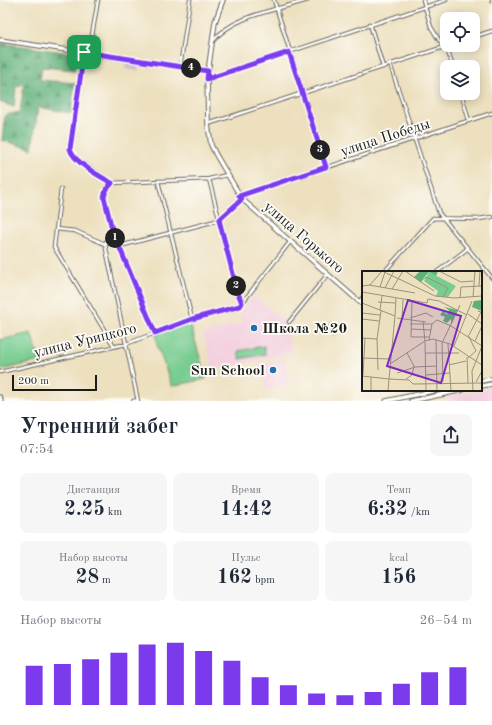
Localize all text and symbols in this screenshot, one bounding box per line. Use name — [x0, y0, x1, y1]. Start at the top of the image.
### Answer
map controls — [440, 12, 480, 100]
button: locate — [440, 12, 480, 52]
pin — [67, 35, 101, 69]
icon: arrive — [73, 41, 95, 63]
pin: 4 — [181, 58, 201, 78]
button: layers — [440, 60, 480, 100]
text: 4 — [188, 62, 194, 73]
street label: улица Победы — [339, 117, 432, 160]
pin: 3 — [310, 140, 330, 160]
text: 3 — [317, 144, 323, 155]
street label: улица Горького — [260, 199, 346, 277]
pin: 1 — [105, 228, 125, 248]
text: 1 — [112, 232, 118, 243]
inset map — [362, 271, 482, 391]
pin: 2 — [226, 276, 246, 296]
text: 2 — [233, 280, 239, 291]
street label: улица Урицкого — [33, 321, 138, 361]
place label: Школа №20 — [262, 322, 347, 337]
marker: Школа №20 — [249, 323, 259, 333]
place label: Sun School — [190, 364, 265, 379]
marker: Sun School — [268, 365, 278, 375]
scale bar — [12, 373, 97, 392]
text: 200 m — [18, 376, 49, 387]
button: share — [430, 414, 472, 456]
text: Утренний забег — [20, 416, 178, 438]
text: 07:54 — [20, 443, 54, 456]
text: Дистанция — [67, 485, 120, 496]
text: Время — [231, 485, 261, 496]
text: Темп — [386, 485, 411, 496]
text: 2.25 — [64, 500, 105, 520]
text: 14:42 — [220, 500, 272, 520]
text: 6:32 — [367, 500, 408, 520]
text: km — [105, 507, 122, 518]
text: /km — [408, 507, 430, 518]
text: Набор высоты — [59, 553, 128, 564]
text: Пульс — [231, 553, 261, 564]
text: kcal — [389, 553, 408, 564]
text: 28 — [76, 568, 99, 588]
text: 162 — [217, 568, 252, 588]
text: 156 — [381, 568, 416, 588]
text: m — [99, 575, 111, 586]
text: bpm — [252, 575, 275, 586]
text: Набор высоты — [20, 614, 102, 627]
text: 26–54 m — [420, 614, 472, 627]

